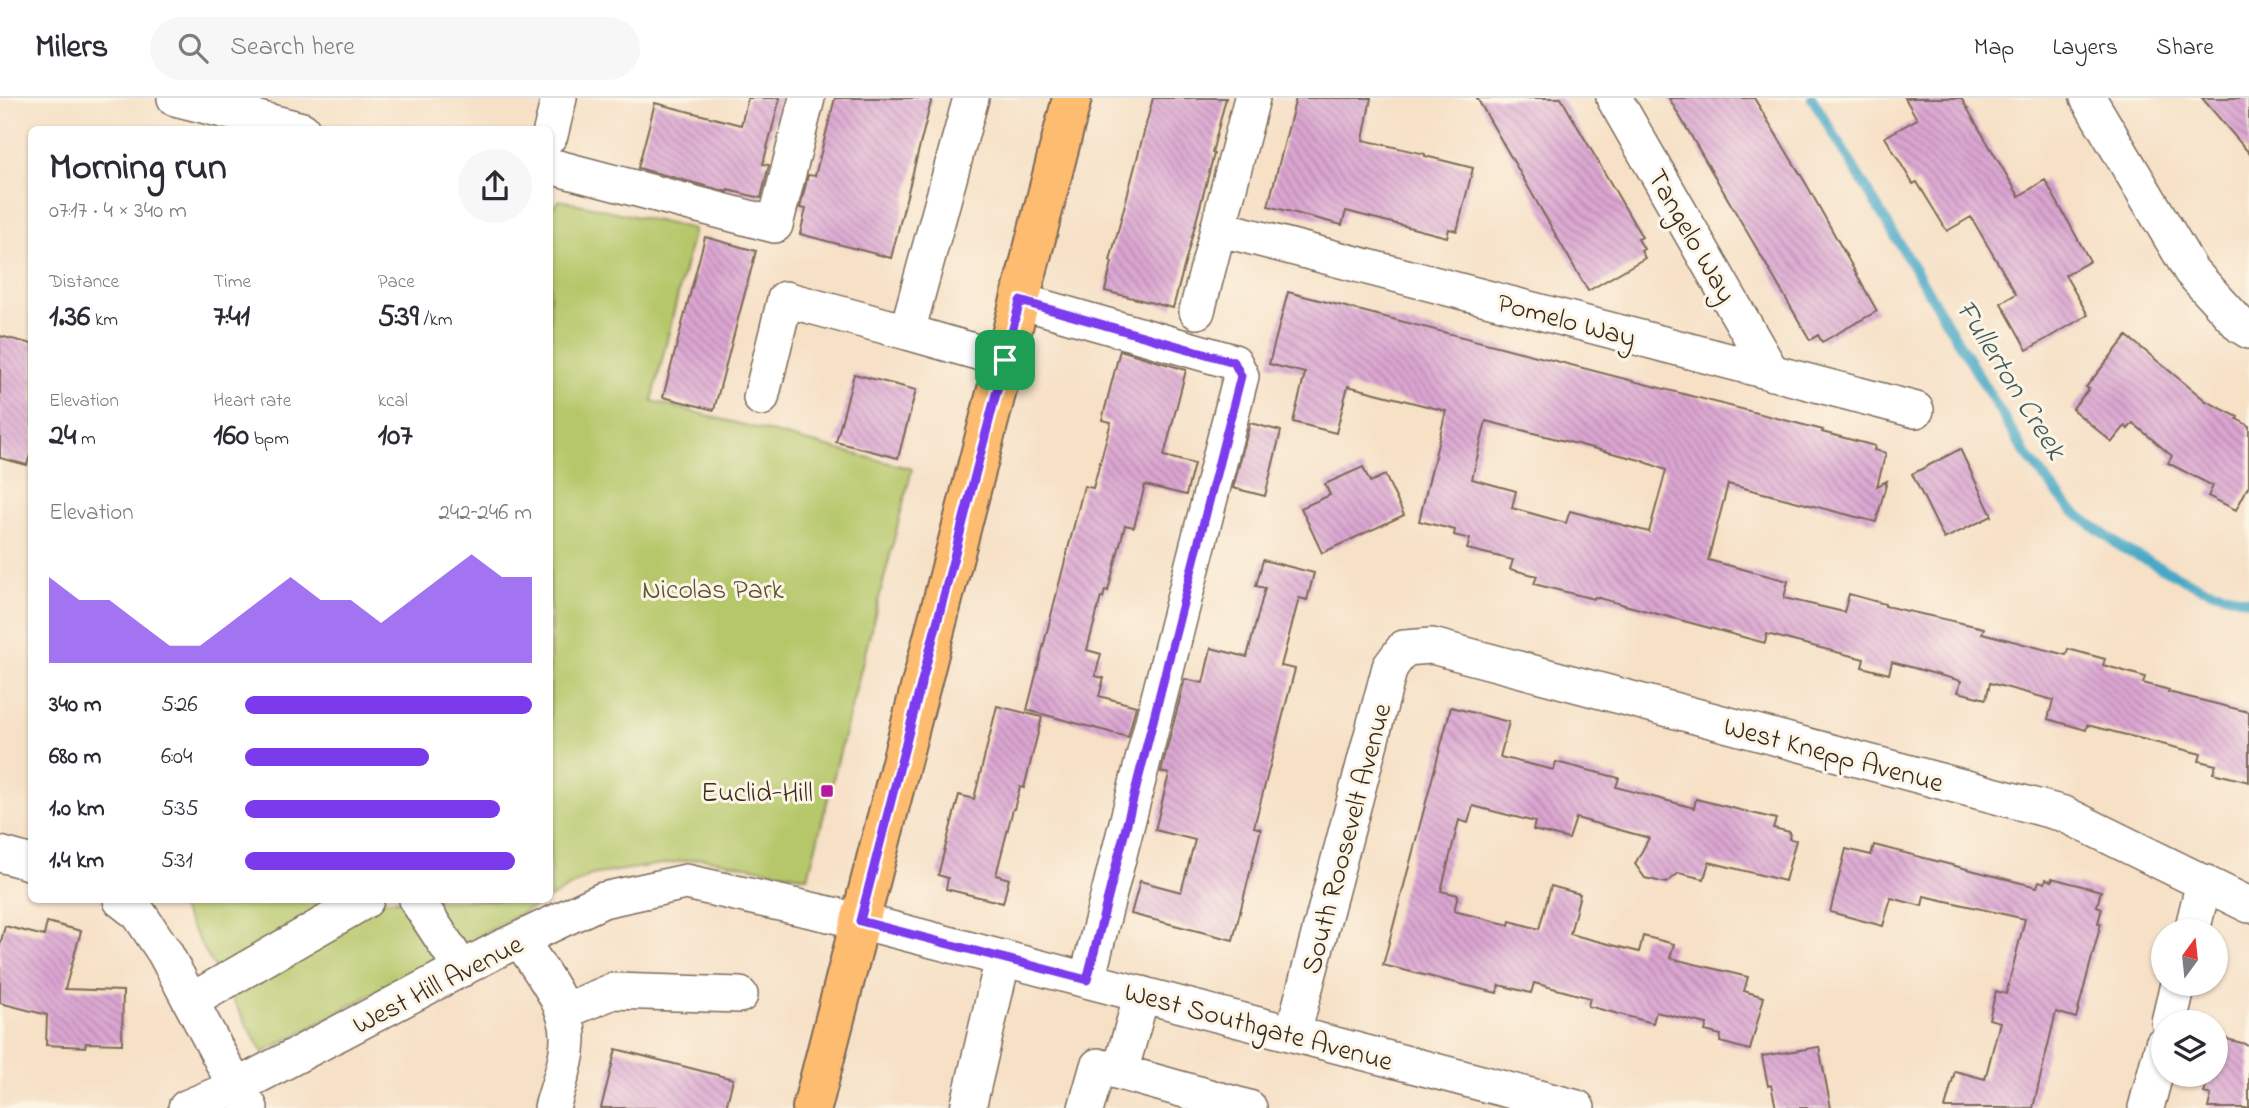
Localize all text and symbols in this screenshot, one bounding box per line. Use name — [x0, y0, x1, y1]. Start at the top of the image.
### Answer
search box — [150, 17, 640, 80]
text: Milers — [35, 24, 108, 72]
icon: search — [174, 29, 212, 67]
text: Search here — [230, 29, 355, 67]
text: Map — [1974, 31, 2014, 66]
text: Layers — [2052, 31, 2118, 66]
text: Share — [2156, 31, 2214, 66]
text: Morning run — [49, 141, 227, 197]
button: share — [458, 149, 532, 223]
street label: Tangelo Way — [1635, 162, 1745, 311]
text: 07:17 · 4 × 340 m — [49, 195, 187, 228]
text: Distance — [49, 269, 119, 296]
text: Time — [213, 269, 251, 296]
text: Pace — [378, 269, 415, 296]
street label: Pomelo Way — [1492, 284, 1640, 361]
water label: Fullerton Creek — [1943, 292, 2077, 471]
text: 1.36 — [49, 296, 90, 340]
text: 7:41 — [213, 296, 250, 340]
text: 5:39 — [378, 296, 419, 340]
text: km — [90, 307, 118, 334]
text: /km — [419, 307, 453, 334]
pin — [975, 330, 1035, 390]
icon: arrive — [986, 341, 1024, 379]
text: Elevation — [49, 388, 119, 415]
text: Heart rate — [213, 388, 291, 415]
text: kcal — [378, 388, 408, 415]
text: 24 — [49, 415, 76, 459]
text: 160 — [213, 415, 249, 459]
text: 107 — [378, 415, 413, 459]
text: m — [76, 426, 96, 453]
text: bpm — [249, 426, 289, 453]
text: Elevation — [49, 497, 134, 530]
text: 242–246 m — [438, 497, 532, 530]
park label: Nicolas Park — [642, 571, 785, 612]
text: 340 m — [49, 689, 102, 722]
text: 5:26 — [161, 689, 198, 722]
street label: South Roosevelt Avenue — [1293, 699, 1404, 979]
street label: West Knepp Avenue — [1719, 707, 1948, 806]
text: 680 m — [49, 741, 101, 774]
text: 6:04 — [161, 741, 193, 774]
place label: Euclid-Hill — [701, 774, 813, 815]
marker: Euclid-Hill — [819, 783, 835, 799]
text: 1.0 km — [49, 793, 105, 826]
text: 5:35 — [161, 793, 199, 826]
text: 1.4 km — [49, 845, 104, 878]
text: 5:31 — [161, 845, 193, 878]
north arrow — [2151, 919, 2228, 996]
map controls — [2151, 919, 2228, 1087]
street label: West Hill Avenue — [346, 925, 531, 1047]
street label: West Southgate Avenue — [1119, 973, 1397, 1084]
button: layers — [2151, 1010, 2228, 1087]

